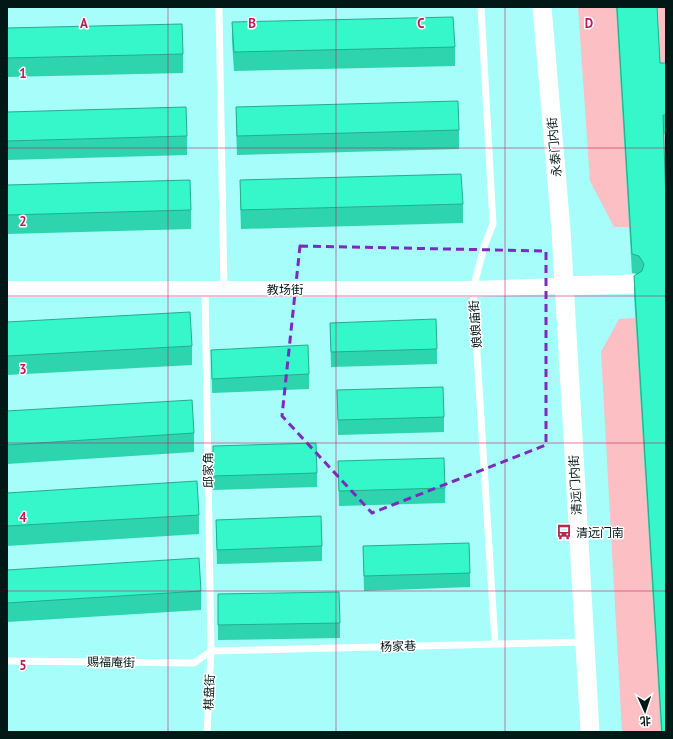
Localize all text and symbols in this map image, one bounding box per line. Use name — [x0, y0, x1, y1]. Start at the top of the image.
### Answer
text: A — [80, 15, 88, 32]
text: B — [248, 15, 256, 32]
text: C — [417, 15, 425, 32]
text: D — [585, 15, 593, 32]
text: 1 — [19, 65, 27, 82]
street label: 永泰门内街 — [544, 116, 564, 178]
text: 2 — [19, 213, 27, 230]
street label: 教场街 — [267, 282, 303, 297]
street label: 娘娘庙街 — [466, 300, 484, 348]
text: 3 — [19, 361, 27, 378]
street label: 邱家角 — [200, 452, 216, 488]
street label: 清远门内街 — [566, 455, 584, 515]
text: 4 — [19, 509, 27, 526]
bus stop icon: 清远门南 — [555, 523, 573, 541]
place label: 清远门南 — [576, 525, 624, 540]
street label: 杨家巷 — [380, 638, 416, 654]
street label: 赐福庵街 — [87, 654, 135, 670]
text: 5 — [19, 657, 27, 674]
street label: 棋盘街 — [201, 674, 217, 710]
north arrow — [625, 691, 665, 731]
text: 北 — [640, 714, 651, 728]

